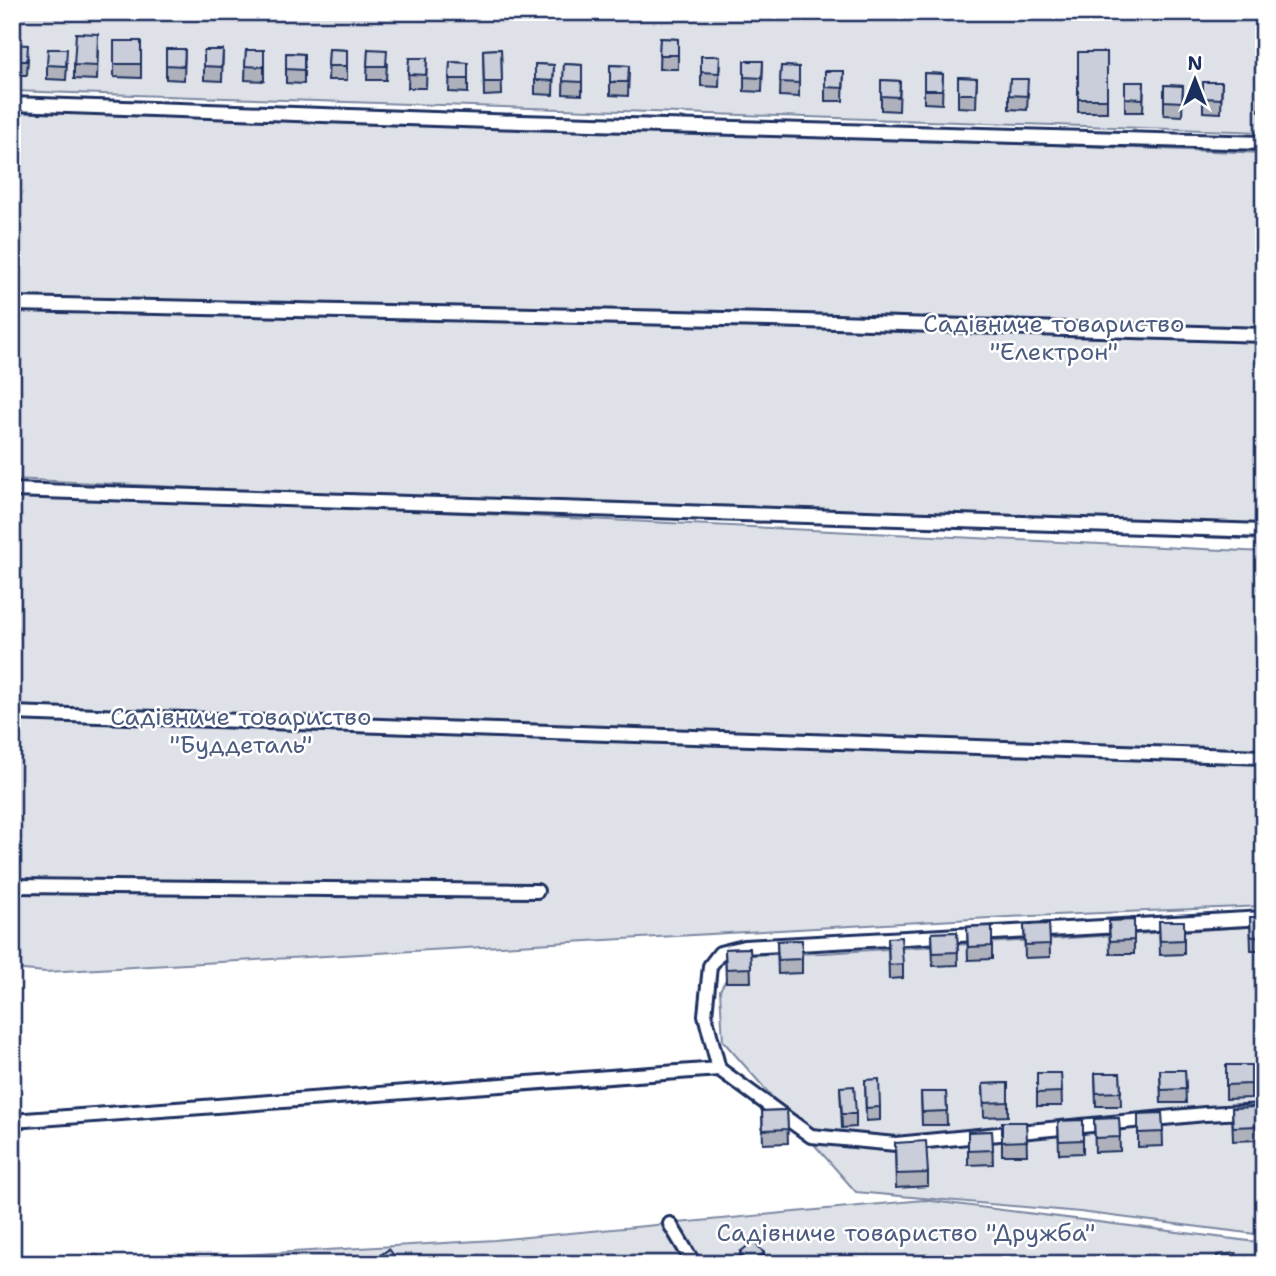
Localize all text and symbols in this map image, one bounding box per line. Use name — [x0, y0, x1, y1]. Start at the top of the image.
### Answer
north arrow — [1160, 46, 1230, 116]
text: N — [1187, 51, 1203, 76]
park label: Садівниче товариство "Електрон" — [923, 308, 1185, 368]
park label: Садівниче товариство "Буддеталь" — [110, 701, 372, 761]
park label: Садівниче товариство "Дружба" — [717, 1217, 1095, 1249]

